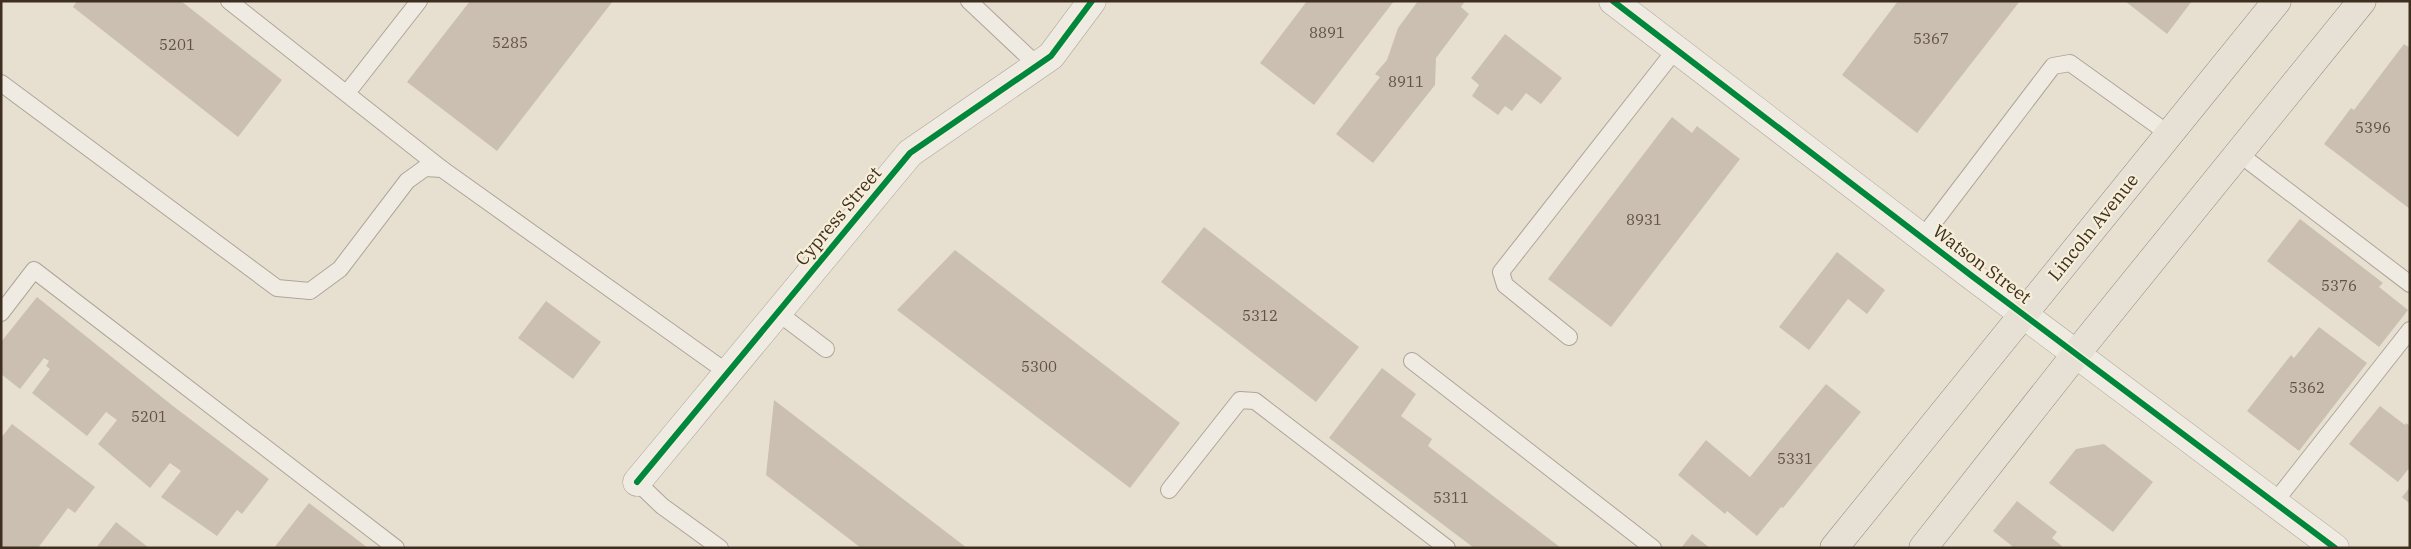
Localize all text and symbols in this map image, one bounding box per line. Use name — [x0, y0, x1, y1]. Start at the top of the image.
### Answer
house number: 8891 — [1309, 23, 1345, 42]
house number: 5367 — [1913, 29, 1949, 48]
house number: 5285 — [492, 33, 528, 52]
house number: 5201 — [159, 35, 195, 54]
house number: 8911 — [1388, 72, 1424, 91]
house number: 5396 — [2355, 118, 2391, 137]
street label: Cypress Street — [790, 162, 886, 270]
street label: Lincoln Avenue — [2043, 169, 2143, 285]
house number: 8931 — [1626, 210, 1662, 229]
street label: Watson Street — [1928, 219, 2036, 309]
house number: 5376 — [2321, 276, 2357, 295]
house number: 5312 — [1242, 306, 1278, 325]
house number: 5300 — [1021, 357, 1057, 376]
house number: 5362 — [2289, 378, 2325, 397]
house number: 5201 — [131, 407, 167, 426]
house number: 5331 — [1777, 449, 1813, 468]
house number: 5311 — [1433, 488, 1469, 507]

